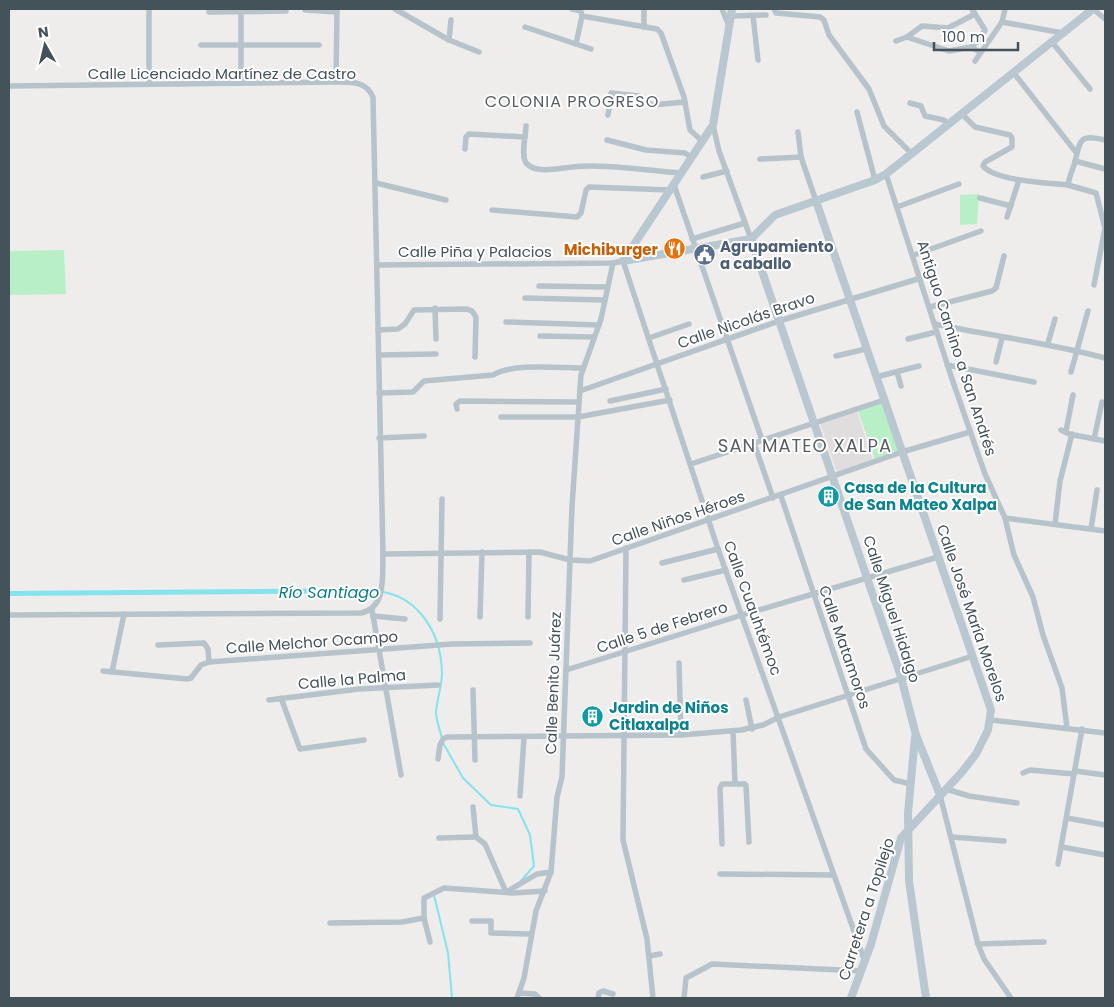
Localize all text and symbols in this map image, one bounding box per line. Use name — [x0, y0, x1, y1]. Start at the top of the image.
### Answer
north arrow — [20, 20, 70, 70]
scale bar — [934, 20, 1018, 52]
text: N — [37, 21, 50, 43]
text: 100 m — [942, 26, 985, 47]
street label: Calle Licenciado Martínez de Castro — [88, 63, 356, 84]
district label: COLONIA PROGRESO — [485, 90, 659, 113]
place label: Agrupamiento a caballo — [720, 236, 834, 274]
restaurant icon: Michiburger — [662, 237, 686, 261]
street label: Antiguo Camino a San Andrés — [912, 238, 1002, 459]
place label: Michiburger — [564, 239, 659, 260]
street label: Calle Piña y Palacios — [398, 241, 552, 262]
public building icon: Agrupamiento a caballo — [692, 243, 716, 267]
street label: Calle Nicolás Bravo — [675, 287, 817, 353]
district label: SAN MATEO XALPA — [718, 433, 892, 458]
place label: Casa de la Cultura de San Mateo Xalpa — [844, 477, 997, 515]
building icon: Casa de la Cultura de San Mateo Xalpa — [816, 484, 840, 508]
street label: Calle Niños Héroes — [609, 485, 748, 551]
street label: Calle José María Morelos — [932, 522, 1012, 705]
street label: Calle Miguel Hidalgo — [858, 533, 926, 685]
street label: Calle Cuauhtémoc — [719, 538, 787, 678]
water label: Río Santiago — [279, 581, 379, 604]
street label: Calle Matamoros — [814, 583, 876, 712]
street label: Calle 5 de Febrero — [594, 596, 730, 658]
street label: Calle Benito Juárez — [540, 611, 566, 755]
street label: Calle Melchor Ocampo — [225, 626, 399, 658]
street label: Calle la Palma — [297, 664, 407, 694]
place label: Jardin de Niños Citlaxalpa — [609, 697, 729, 735]
building icon: Jardin de Niños Citlaxalpa — [581, 704, 605, 728]
street label: Carretera a Topilejo — [833, 835, 899, 983]

